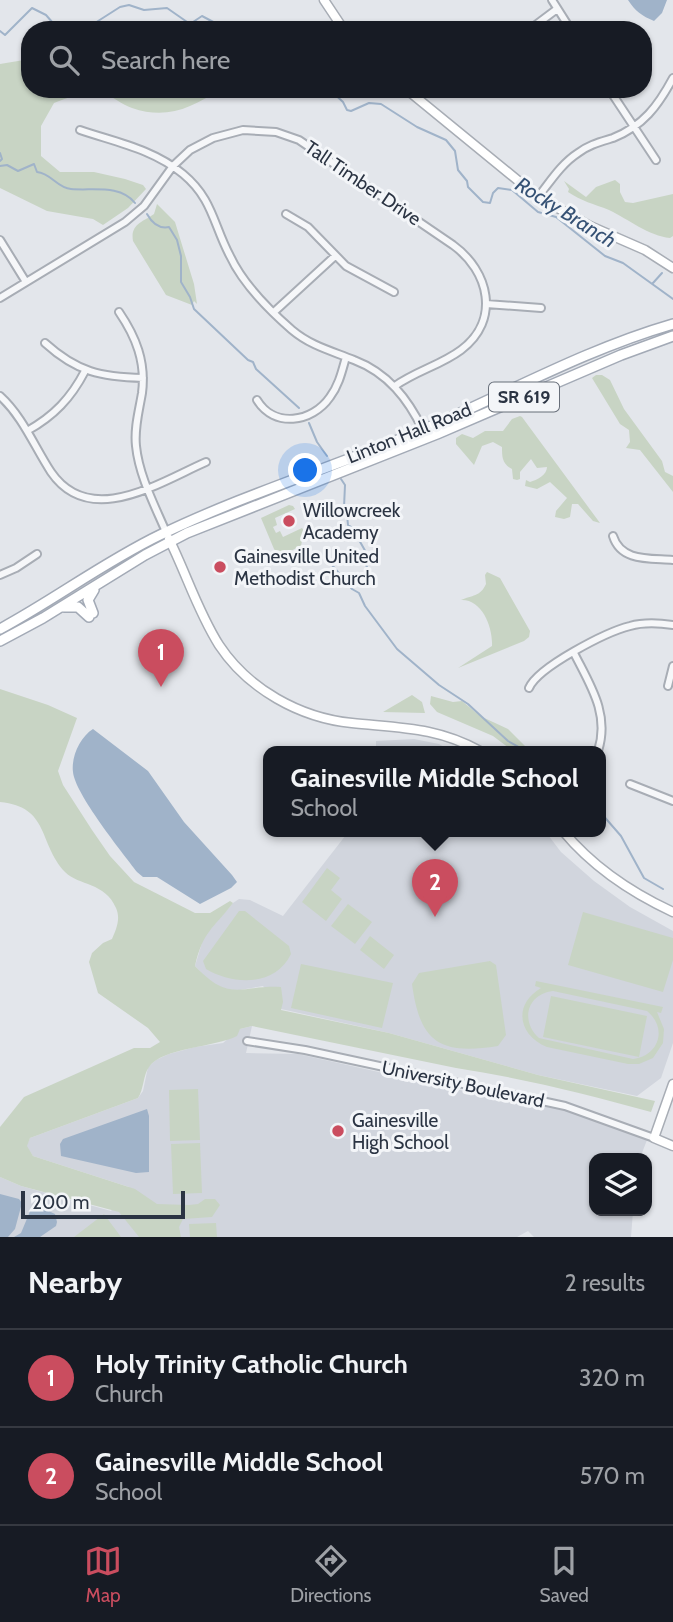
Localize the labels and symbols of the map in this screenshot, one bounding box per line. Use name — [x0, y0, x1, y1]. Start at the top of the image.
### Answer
street label: Tall Timber Drive — [301, 136, 426, 230]
water label: Rocky Branch — [511, 171, 621, 253]
road number: SR 619 — [489, 382, 559, 412]
street label: Linton Hall Road — [343, 398, 475, 468]
your location — [288, 453, 322, 487]
place label: Willowcreek Academy — [303, 499, 401, 544]
marker: Willowcreek Academy — [281, 513, 297, 529]
place label: Gainesville United Methodist Church — [234, 545, 379, 590]
marker: Gainesville United Methodist Church — [212, 559, 228, 575]
pin: 1 — [138, 629, 184, 687]
pin: 2 — [412, 859, 458, 917]
street label: University Boulevard — [380, 1056, 546, 1112]
place label: Gainesville High School — [352, 1109, 449, 1154]
marker: Gainesville High School — [330, 1123, 346, 1139]
scale bar — [21, 1188, 186, 1220]

